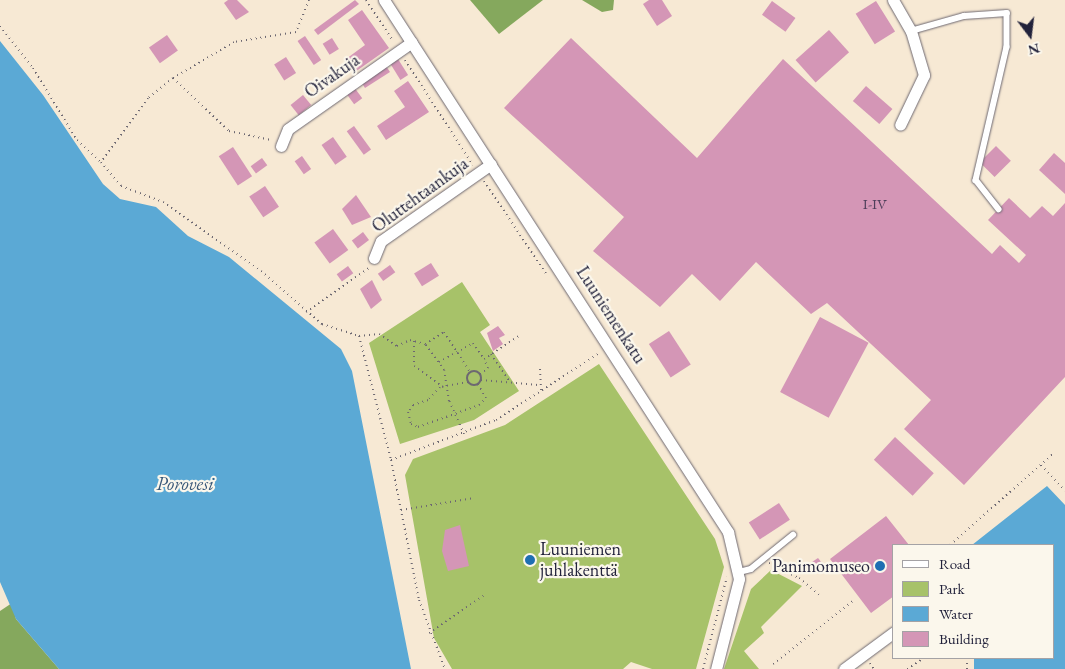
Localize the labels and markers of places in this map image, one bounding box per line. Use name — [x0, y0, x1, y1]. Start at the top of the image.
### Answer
place label: Luuniemen juhlakenttä — [540, 539, 621, 582]
marker: Luuniemen juhlakenttä — [524, 554, 536, 566]
place label: Panimomuseo — [772, 555, 870, 577]
marker: Panimomuseo — [874, 560, 886, 572]

